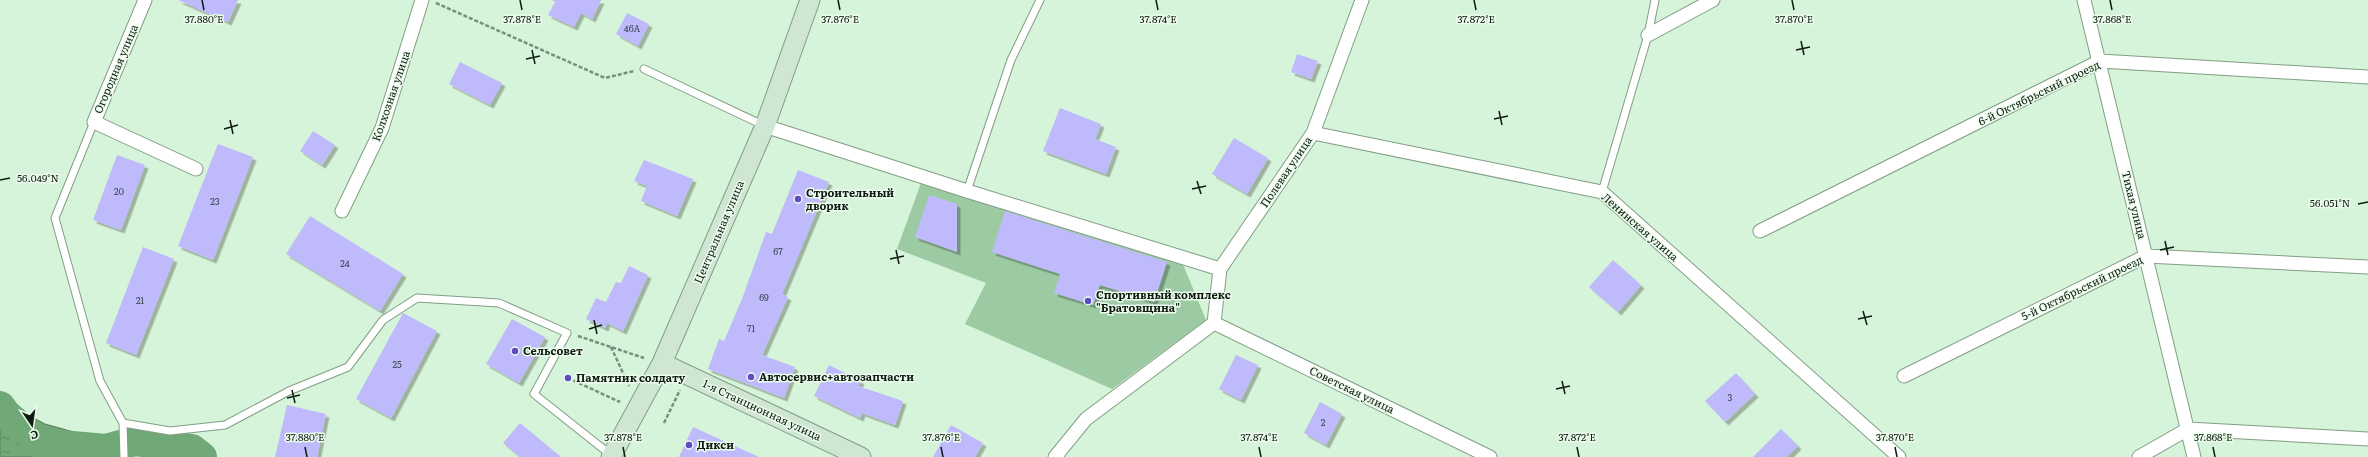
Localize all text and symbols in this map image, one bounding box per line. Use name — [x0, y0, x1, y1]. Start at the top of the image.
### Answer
text: 37.880°E — [185, 11, 223, 26]
text: 37.878°E — [503, 11, 541, 26]
text: 37.876°E — [821, 11, 859, 26]
text: 37.874°E — [1139, 11, 1177, 26]
text: 37.872°E — [1457, 11, 1495, 26]
text: 37.870°E — [1775, 11, 1813, 26]
text: 37.868°E — [2093, 11, 2131, 26]
street label: Огородная улица — [89, 21, 141, 116]
house number: 46А — [624, 21, 641, 35]
street label: Колхозная улица — [367, 48, 413, 143]
street label: 6-й Октябрьский проезд — [1975, 55, 2103, 129]
street label: Полевая улица — [1255, 133, 1315, 210]
street label: Тихая улица — [2119, 169, 2151, 241]
text: 56.049°N — [17, 170, 59, 185]
street label: Центральная улица — [689, 177, 747, 286]
house number: 20 — [114, 184, 124, 198]
place label: Строительный дворик — [806, 184, 894, 213]
street label: Ленинская улица — [1599, 188, 1683, 264]
house number: 23 — [210, 194, 220, 208]
marker: Строительный дворик — [793, 194, 803, 204]
text: 56.051°N — [2310, 195, 2350, 210]
house number: 67 — [773, 244, 783, 258]
street label: 5-й Октябрьский проезд — [2018, 250, 2145, 324]
house number: 24 — [340, 256, 350, 270]
place label: Спортивный комплекс "Братовщина" — [1096, 286, 1231, 315]
house number: 69 — [759, 290, 769, 304]
house number: 21 — [136, 293, 144, 307]
marker: Спортивный комплекс "Братовщина" — [1083, 296, 1093, 306]
house number: 71 — [747, 321, 755, 335]
place label: Сельсовет — [523, 342, 583, 358]
marker: Сельсовет — [510, 346, 520, 356]
house number: 25 — [392, 357, 402, 371]
street label: Советская улица — [1307, 362, 1398, 417]
place label: Автосервис+автозапчасти — [759, 368, 914, 384]
place label: Памятник солдату — [576, 369, 686, 385]
marker: Автосервис+автозапчасти — [746, 372, 756, 382]
marker: Памятник солдату — [563, 373, 573, 383]
street label: 1-я Станционная улица — [700, 375, 824, 444]
house number: 3 — [1728, 390, 1733, 404]
north arrow — [12, 405, 52, 445]
house number: 2 — [1321, 415, 1326, 429]
text: С — [29, 427, 40, 444]
text: 37.880°E — [286, 429, 324, 444]
text: 37.878°E — [604, 429, 642, 444]
text: 37.876°E — [922, 429, 960, 444]
text: 37.874°E — [1240, 429, 1278, 444]
text: 37.872°E — [1558, 429, 1596, 444]
text: 37.870°E — [1876, 429, 1914, 444]
text: 37.868°E — [2194, 429, 2232, 444]
place label: Дикси — [697, 436, 734, 452]
marker: Дикси — [684, 440, 694, 450]

